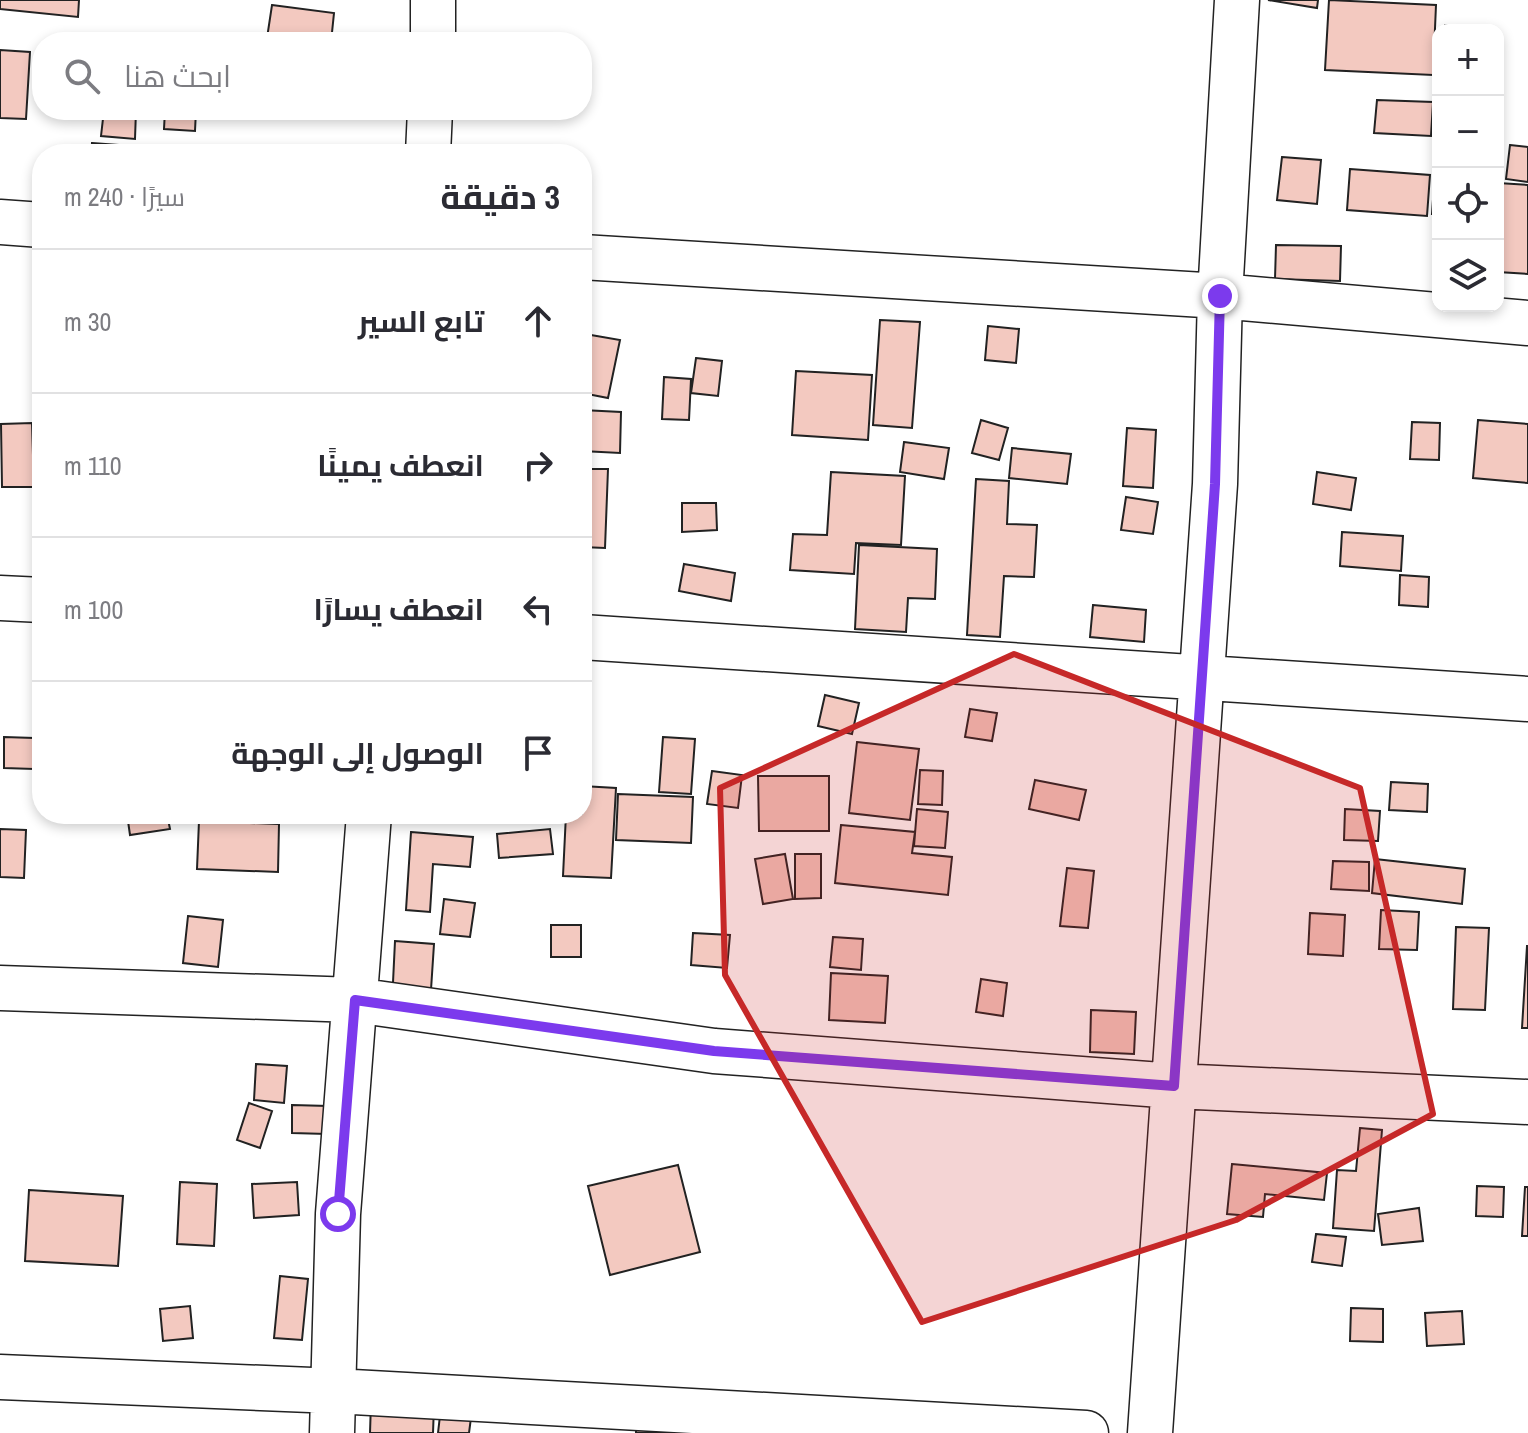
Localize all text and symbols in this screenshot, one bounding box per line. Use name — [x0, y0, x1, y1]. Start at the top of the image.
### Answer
map controls — [1432, 24, 1504, 312]
button: + — [1432, 24, 1504, 96]
search box — [32, 32, 592, 120]
icon: search — [60, 54, 104, 98]
text: ابحث هنا — [124, 56, 231, 96]
button: − — [1432, 96, 1504, 168]
button: locate — [1432, 168, 1504, 240]
text: 3 دقيقة — [441, 174, 560, 220]
text: سيرًا · 240 m — [64, 179, 185, 214]
button: layers — [1432, 240, 1504, 312]
route end — [1202, 278, 1238, 314]
icon: ahead — [516, 299, 560, 343]
text: تابع السير — [358, 301, 484, 341]
text: 30 m — [64, 304, 111, 339]
icon: right — [516, 443, 560, 487]
text: انعطف يمينًا — [317, 445, 484, 485]
text: 110 m — [64, 448, 122, 483]
icon: left — [516, 587, 560, 631]
text: انعطف يسارًا — [314, 589, 484, 629]
text: 100 m — [64, 592, 123, 627]
icon: arrive — [516, 731, 560, 775]
text: الوصول إلى الوجهة — [231, 733, 484, 773]
route start — [320, 1196, 356, 1232]

